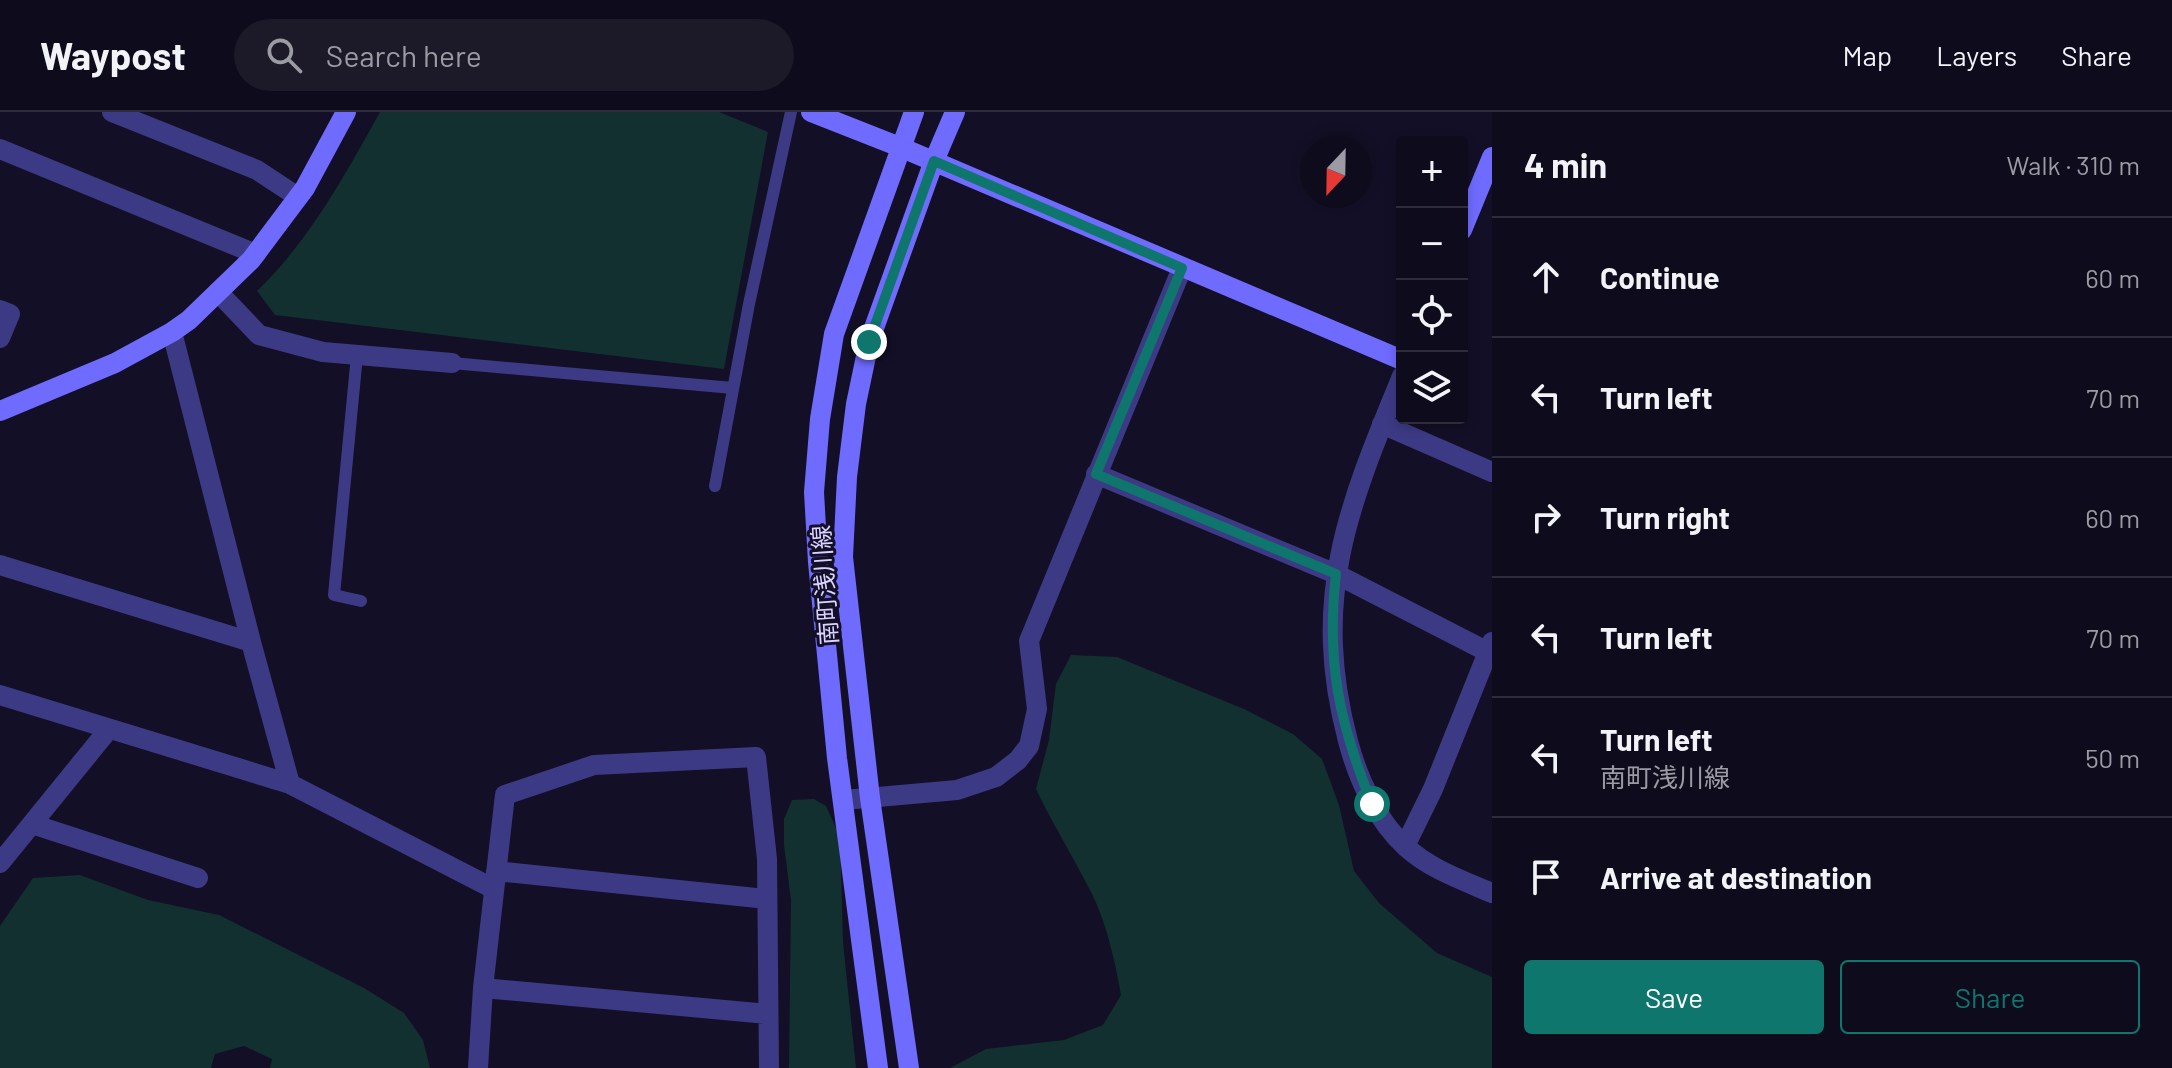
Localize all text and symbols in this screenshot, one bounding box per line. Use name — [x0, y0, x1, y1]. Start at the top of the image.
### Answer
search box — [234, 19, 794, 91]
text: Waypost — [40, 32, 186, 78]
icon: search — [262, 33, 306, 77]
text: Search here — [326, 37, 482, 73]
text: Map — [1842, 38, 1892, 72]
text: Layers — [1936, 38, 2017, 72]
text: Share — [2061, 38, 2132, 72]
north arrow — [1300, 136, 1372, 208]
map controls — [1396, 136, 1468, 424]
button: + — [1396, 136, 1468, 208]
text: 4 min — [1524, 144, 1607, 185]
text: Walk · 310 m — [2007, 149, 2140, 180]
button: − — [1396, 208, 1468, 280]
icon: ahead — [1524, 255, 1568, 299]
text: Continue — [1600, 259, 1720, 295]
text: 60 m — [2085, 262, 2140, 293]
button: locate — [1396, 280, 1468, 352]
route end — [851, 324, 887, 360]
button: layers — [1396, 352, 1468, 424]
icon: left — [1524, 375, 1568, 419]
text: Turn left — [1600, 379, 1713, 415]
text: 70 m — [2086, 382, 2140, 413]
icon: right — [1524, 495, 1568, 539]
text: Turn right — [1600, 499, 1730, 535]
text: 60 m — [2085, 502, 2140, 533]
street label: 南町浅川線 — [805, 524, 843, 646]
icon: left — [1524, 615, 1568, 659]
text: Turn left — [1600, 619, 1713, 655]
text: 70 m — [2086, 622, 2140, 653]
text: Turn left — [1600, 721, 1713, 757]
icon: left — [1524, 735, 1568, 779]
text: 50 m — [2085, 742, 2140, 773]
text: 南町浅川線 — [1600, 761, 1730, 792]
route start — [1354, 786, 1390, 822]
icon: arrive — [1524, 855, 1568, 899]
text: Arrive at destination — [1600, 859, 1872, 895]
button: Save — [1524, 960, 1824, 1034]
button: Share — [1840, 960, 2140, 1034]

